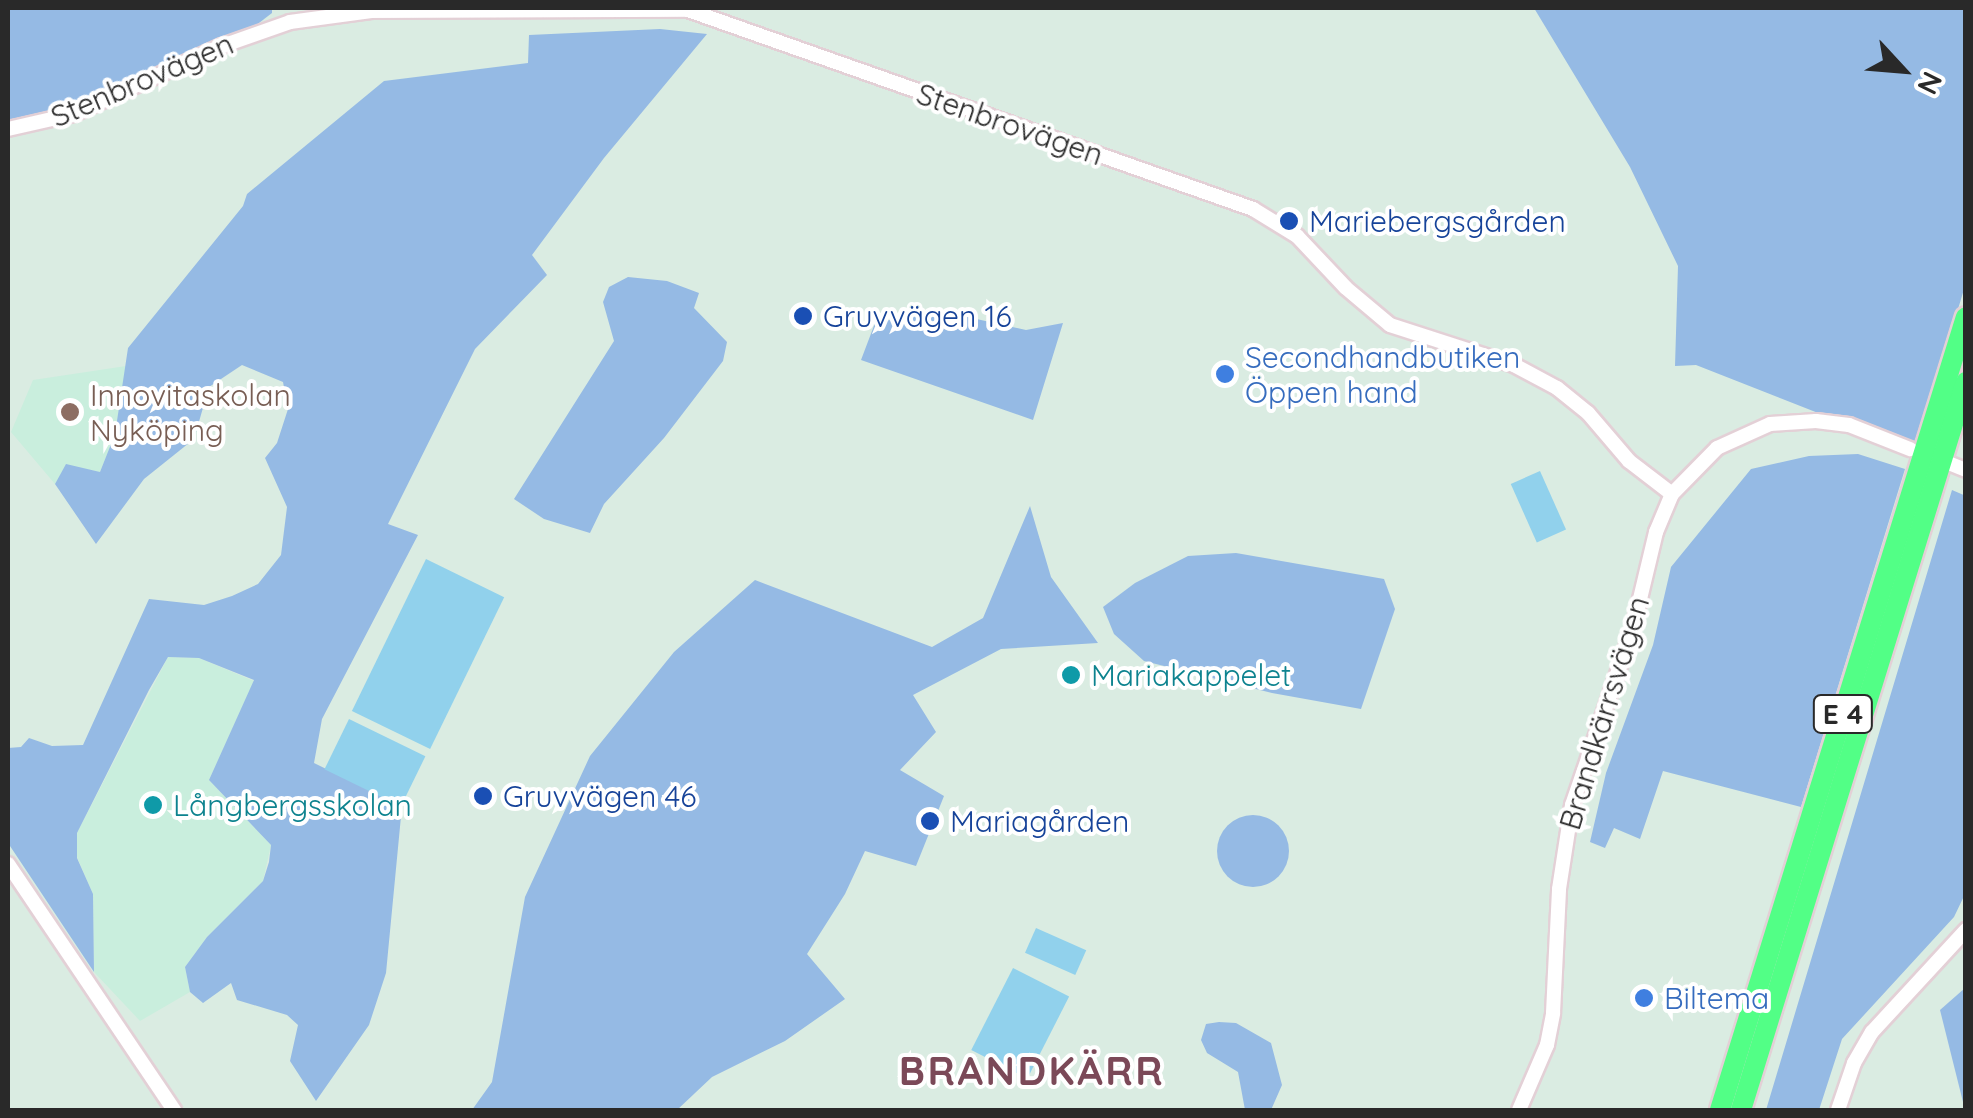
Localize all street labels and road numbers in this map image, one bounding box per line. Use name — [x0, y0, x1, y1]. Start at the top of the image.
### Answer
street label: Stenbrovägen — [45, 25, 239, 135]
street label: Stenbrovägen — [912, 75, 1108, 173]
street label: Brandkärrsvägen — [1551, 592, 1657, 834]
road number: E 4 — [1810, 691, 1876, 737]

